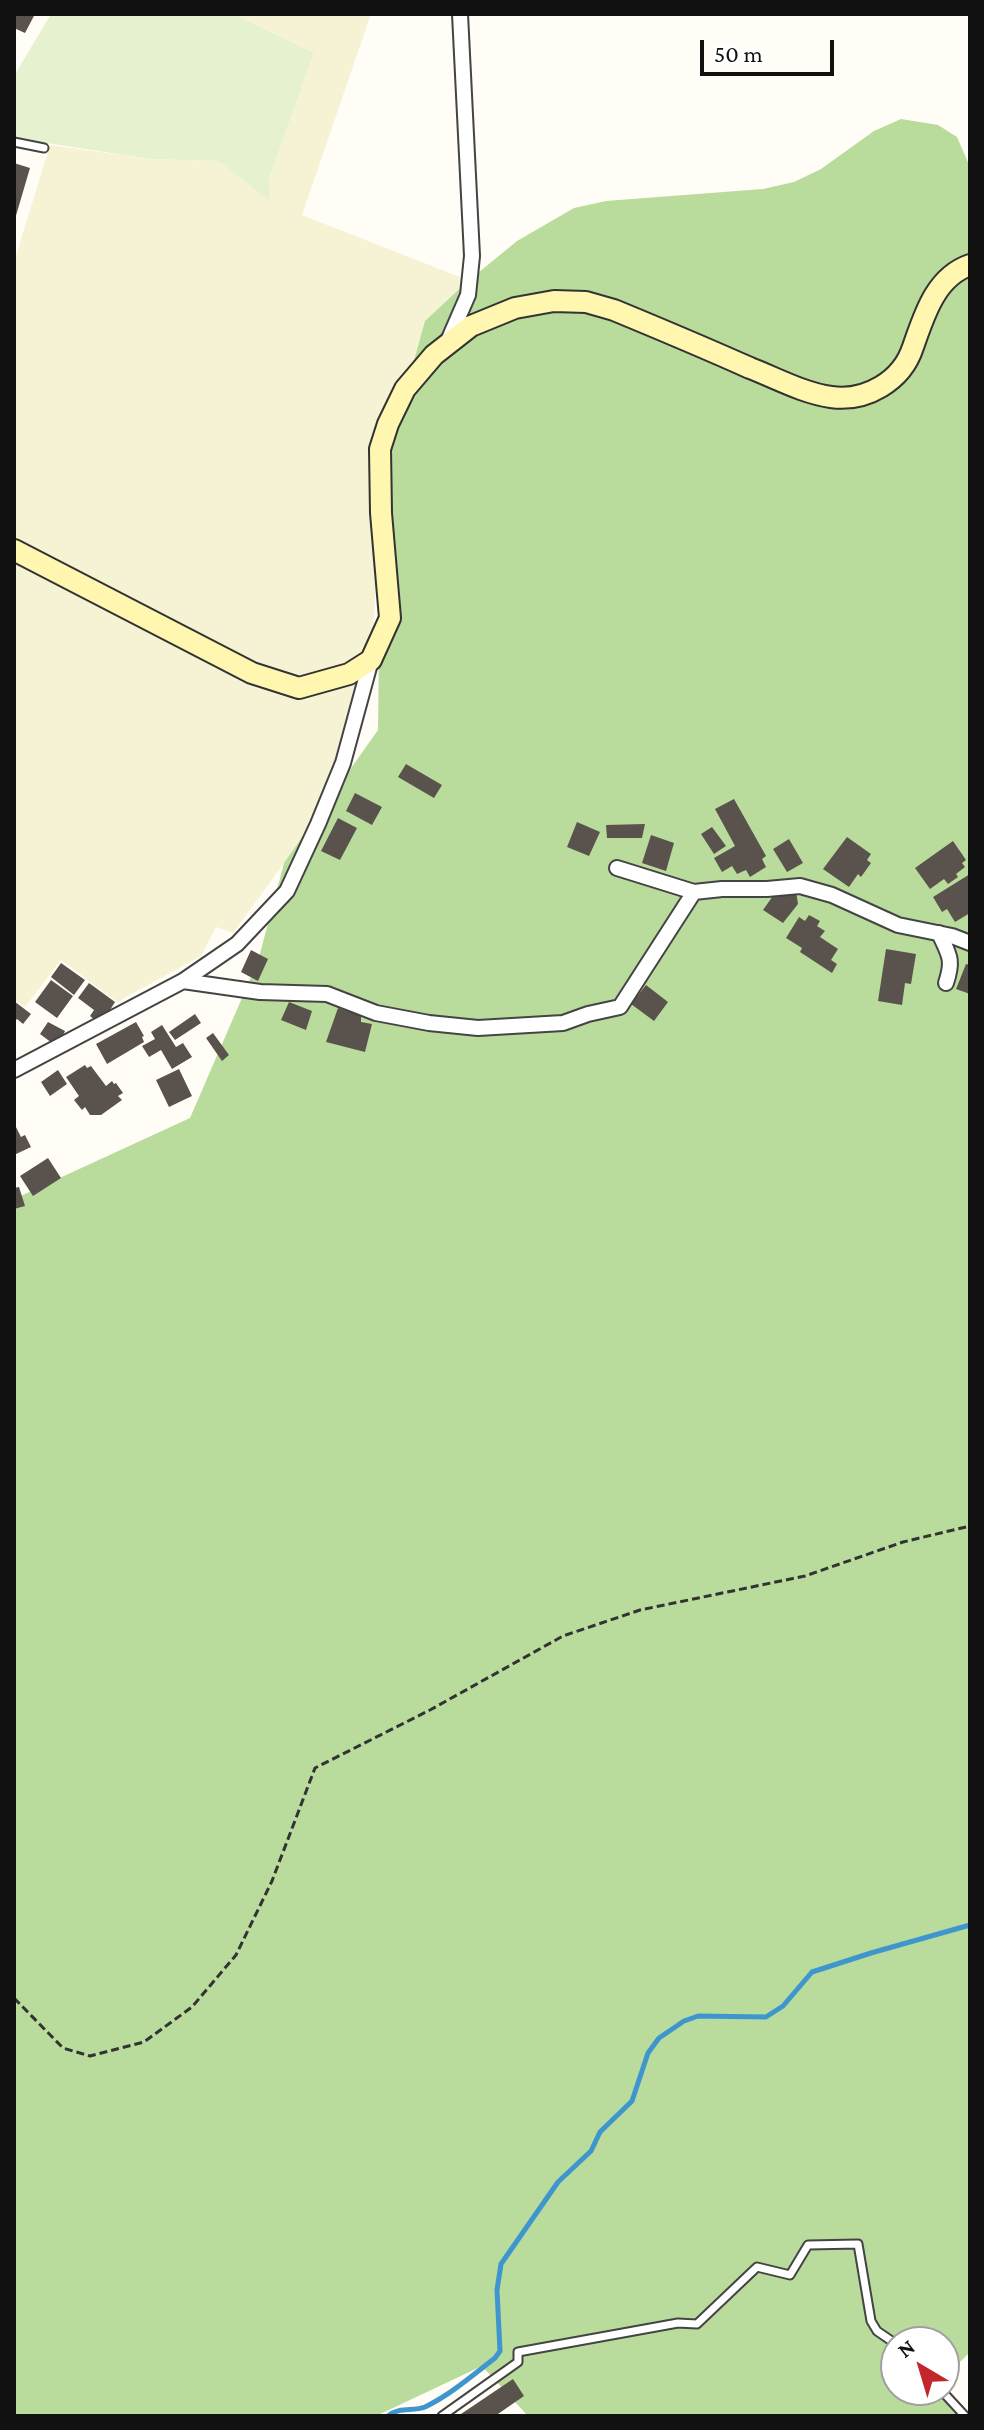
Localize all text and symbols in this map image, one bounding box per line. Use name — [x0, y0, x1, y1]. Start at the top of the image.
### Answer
scale bar — [704, 24, 838, 74]
text: 50 m — [714, 40, 763, 67]
north arrow — [880, 2326, 960, 2406]
text: N — [893, 2334, 920, 2363]

